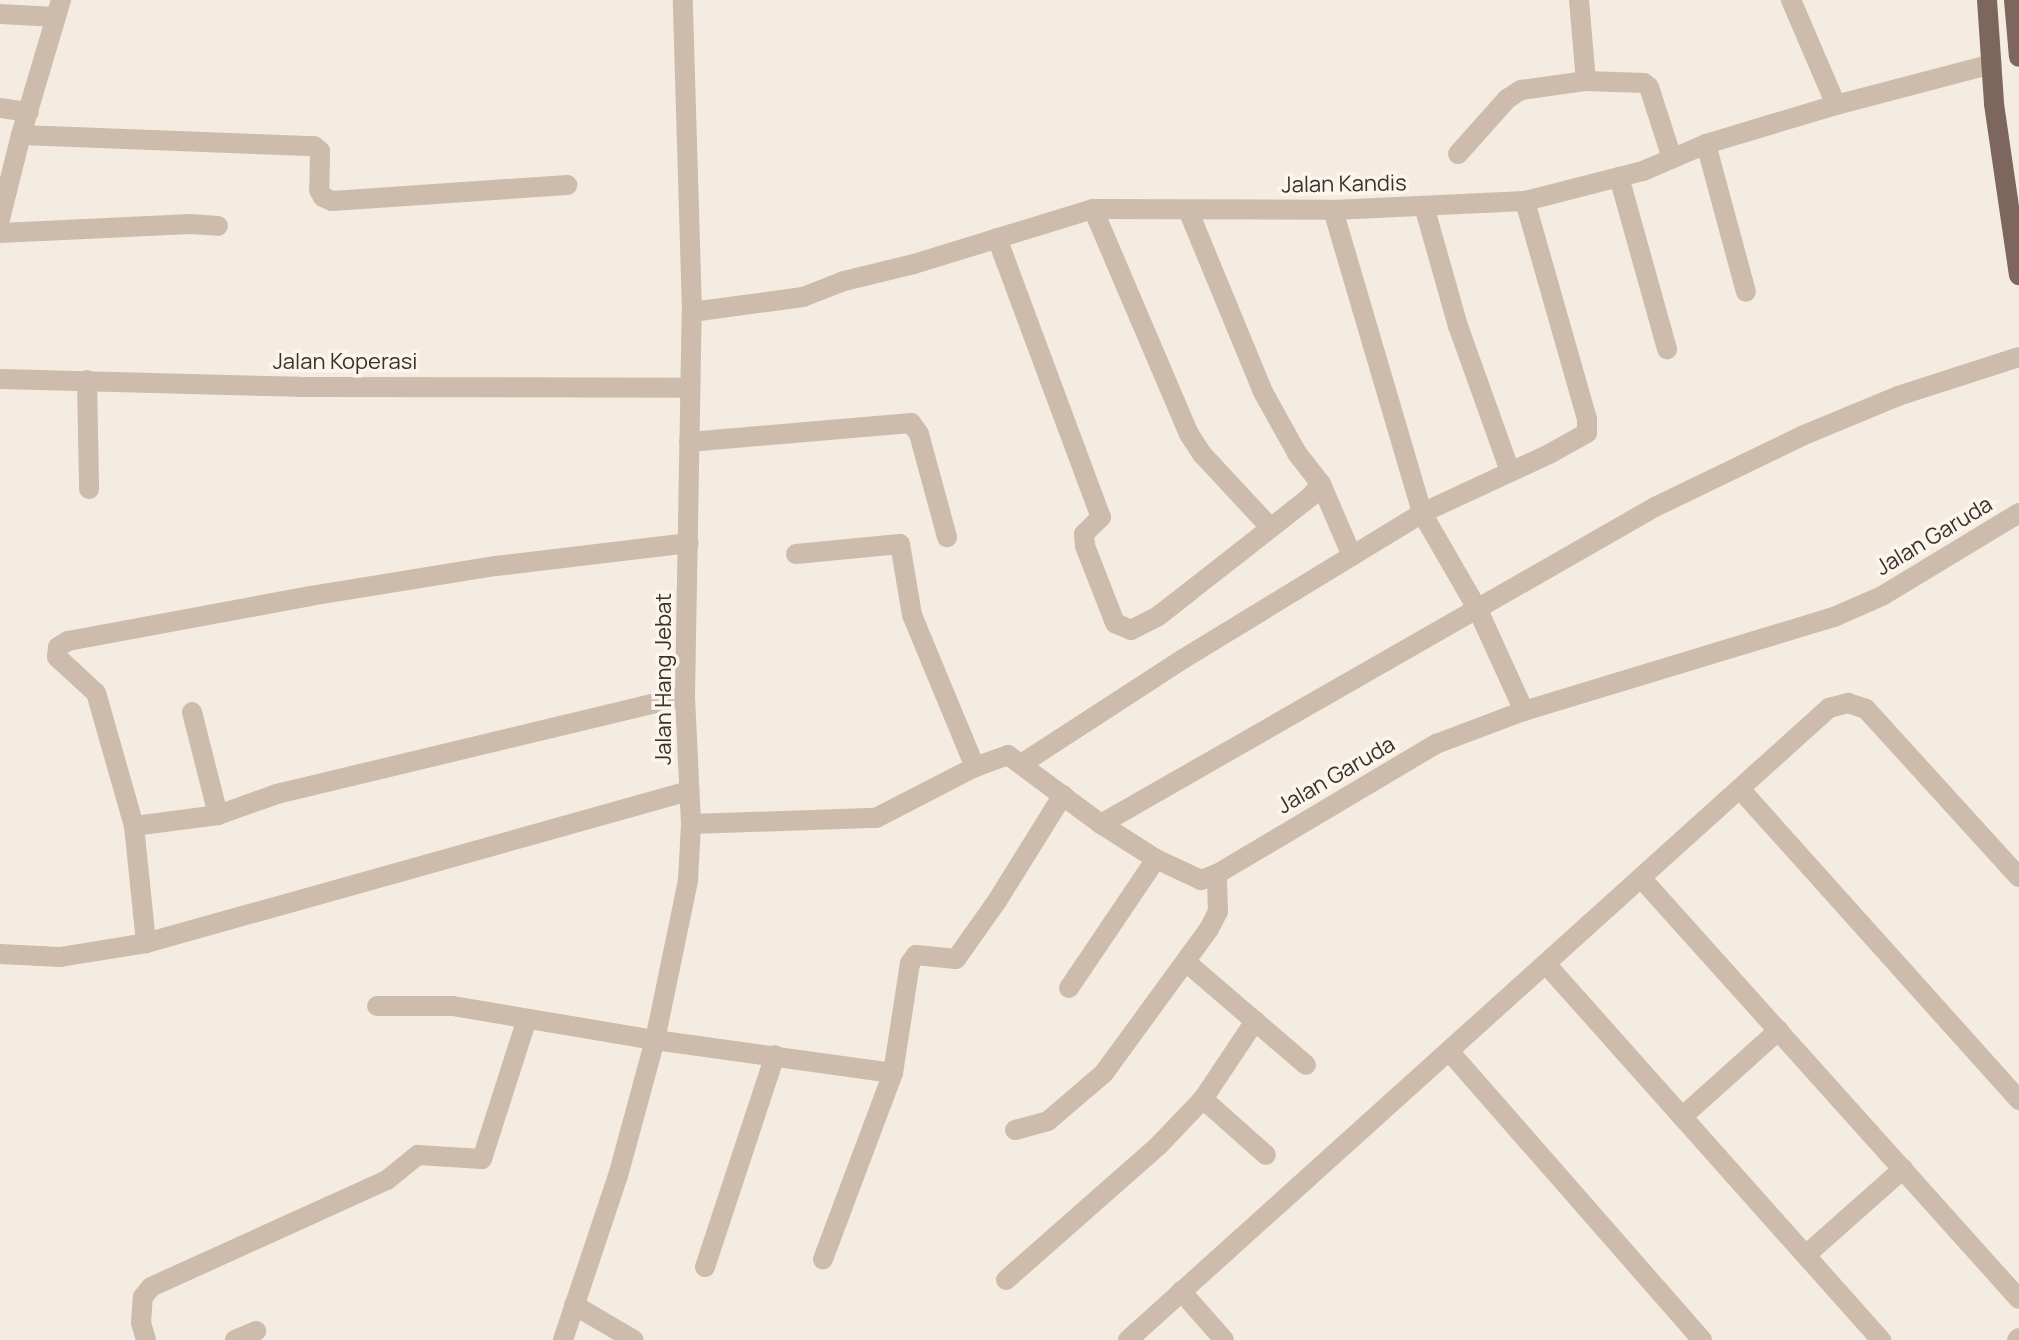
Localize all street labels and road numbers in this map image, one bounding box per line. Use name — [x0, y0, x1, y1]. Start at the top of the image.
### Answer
street label: Jalan Kandis — [1281, 170, 1407, 198]
street label: Jalan Koperasi — [273, 349, 417, 375]
street label: Jalan Garuda — [1871, 491, 1997, 581]
street label: Jalan Hang Jebat — [651, 593, 677, 765]
street label: Jalan Garuda — [1273, 731, 1399, 819]

